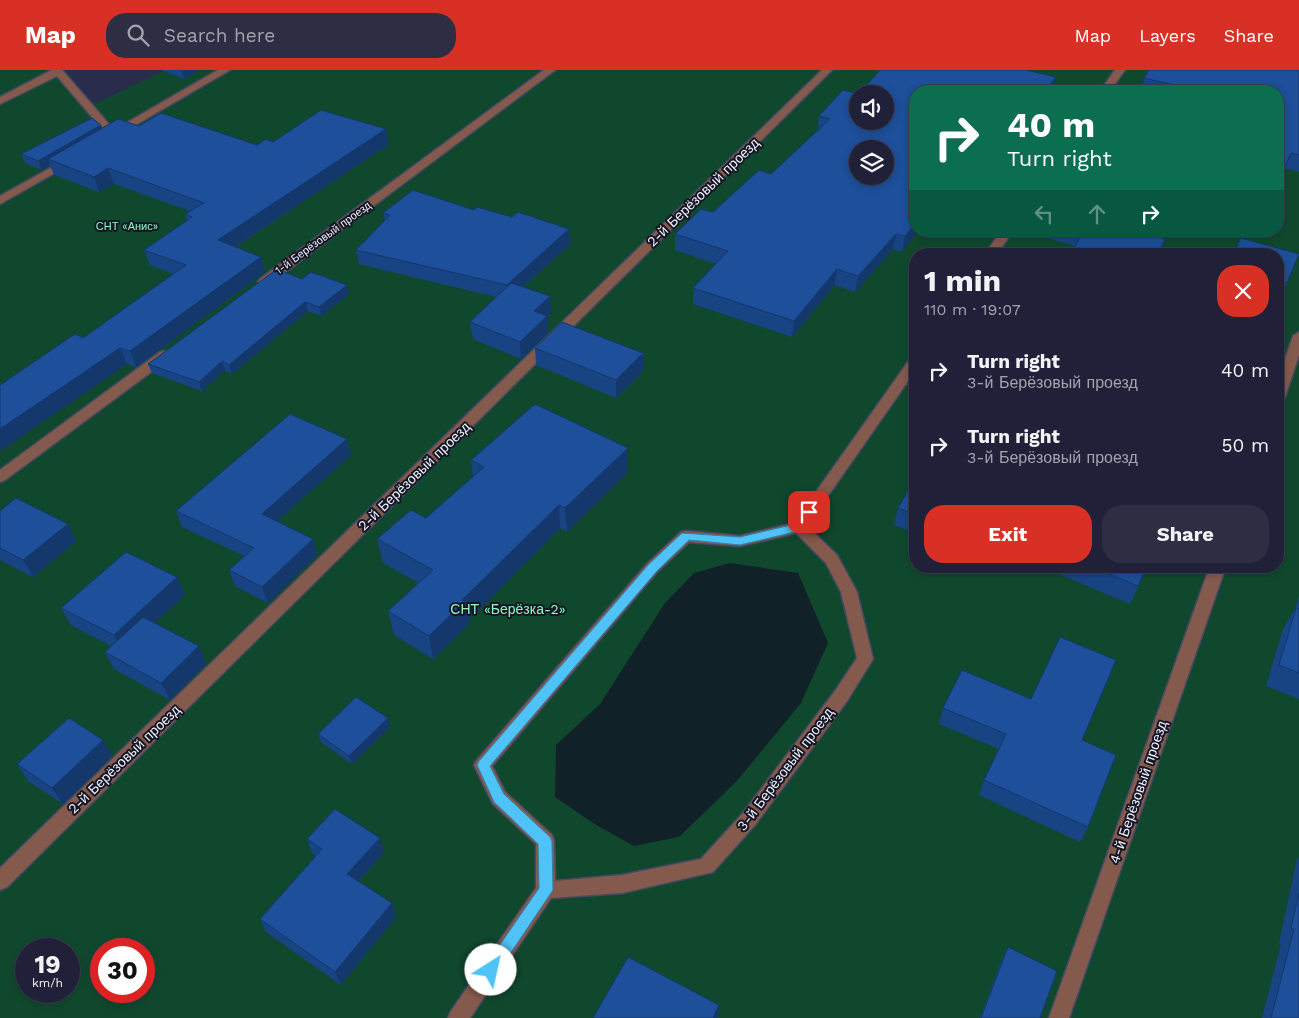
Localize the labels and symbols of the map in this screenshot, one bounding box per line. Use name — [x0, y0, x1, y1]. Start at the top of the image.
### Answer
street label: 2-й Берёзовый проезд — [644, 134, 762, 250]
street label: 1-й Берёзовый проезд — [273, 199, 374, 277]
park label: СНТ «Анис» — [96, 220, 158, 233]
street label: 2-й Берёзовый проезд — [355, 418, 473, 534]
pin — [788, 491, 830, 533]
park label: СНТ «Берёзка-2» — [450, 601, 566, 617]
street label: 2-й Берёзовый проезд — [65, 701, 183, 817]
street label: 3-й Берёзовый проезд — [734, 704, 836, 834]
street label: 4-й Берёзовый проезд — [1106, 719, 1170, 865]
speed limit sign: 30 — [90, 938, 155, 1003]
position arrow — [464, 943, 516, 995]

